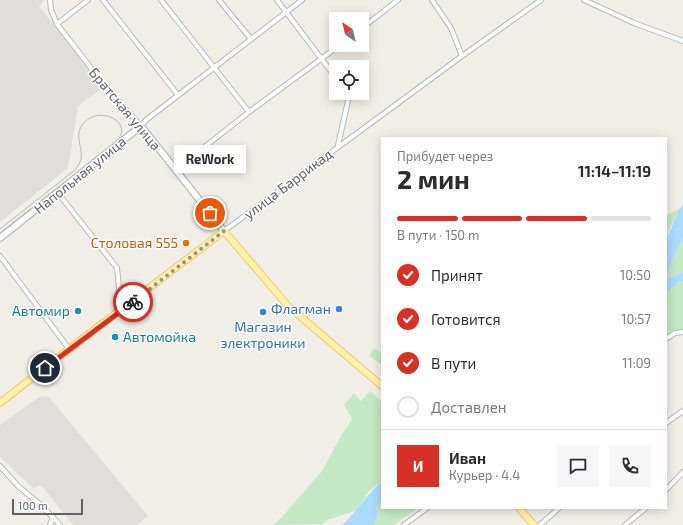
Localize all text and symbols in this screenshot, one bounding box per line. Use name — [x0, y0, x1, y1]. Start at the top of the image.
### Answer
north arrow — [329, 12, 369, 52]
map controls — [329, 12, 369, 100]
button: locate — [329, 60, 369, 100]
street label: Братская улица — [86, 64, 165, 154]
street label: Напольная улица — [30, 132, 129, 217]
callout: ReWork — [174, 145, 246, 173]
street label: улица Баррикад — [240, 145, 335, 222]
text: Прибудет через — [397, 148, 493, 164]
text: ReWork — [186, 151, 234, 167]
text: 11:14–11:19 — [578, 162, 651, 180]
text: 2 мин — [397, 163, 470, 194]
pin — [193, 196, 227, 230]
icon: bag — [199, 202, 221, 224]
text: В пути · 150 m — [397, 227, 480, 243]
place label: Столовая 555 — [91, 234, 178, 251]
marker: Столовая 555 — [181, 238, 191, 248]
icon: check — [397, 264, 419, 286]
text: Принят — [431, 266, 483, 284]
text: 10:50 — [620, 267, 651, 283]
courier — [113, 282, 153, 322]
icon: bike — [122, 291, 144, 313]
place label: Флагман — [271, 300, 331, 317]
place label: Автомир — [12, 302, 70, 319]
marker: Флагман — [334, 304, 344, 314]
marker: Автомир — [73, 306, 83, 316]
marker: Магазин электроники — [258, 307, 268, 317]
icon: check — [397, 308, 419, 330]
text: Готовится — [431, 310, 501, 328]
text: 10:57 — [621, 311, 651, 327]
place label: Магазин электроники — [220, 318, 306, 351]
place label: Автомойка — [123, 328, 196, 345]
marker: Автомойка — [110, 332, 120, 342]
pin — [28, 351, 62, 385]
icon: check — [397, 352, 419, 374]
text: В пути — [431, 354, 476, 372]
text: 11:09 — [622, 355, 651, 371]
icon: home — [34, 357, 56, 379]
text: Доставлен — [431, 398, 507, 416]
button: chat — [557, 445, 599, 487]
button: phone — [609, 445, 651, 487]
text: Иван — [449, 449, 486, 467]
text: И — [413, 457, 423, 475]
text: Курьер · 4.4 — [449, 467, 520, 483]
scale bar — [12, 497, 83, 516]
text: 100 m — [18, 499, 48, 512]

